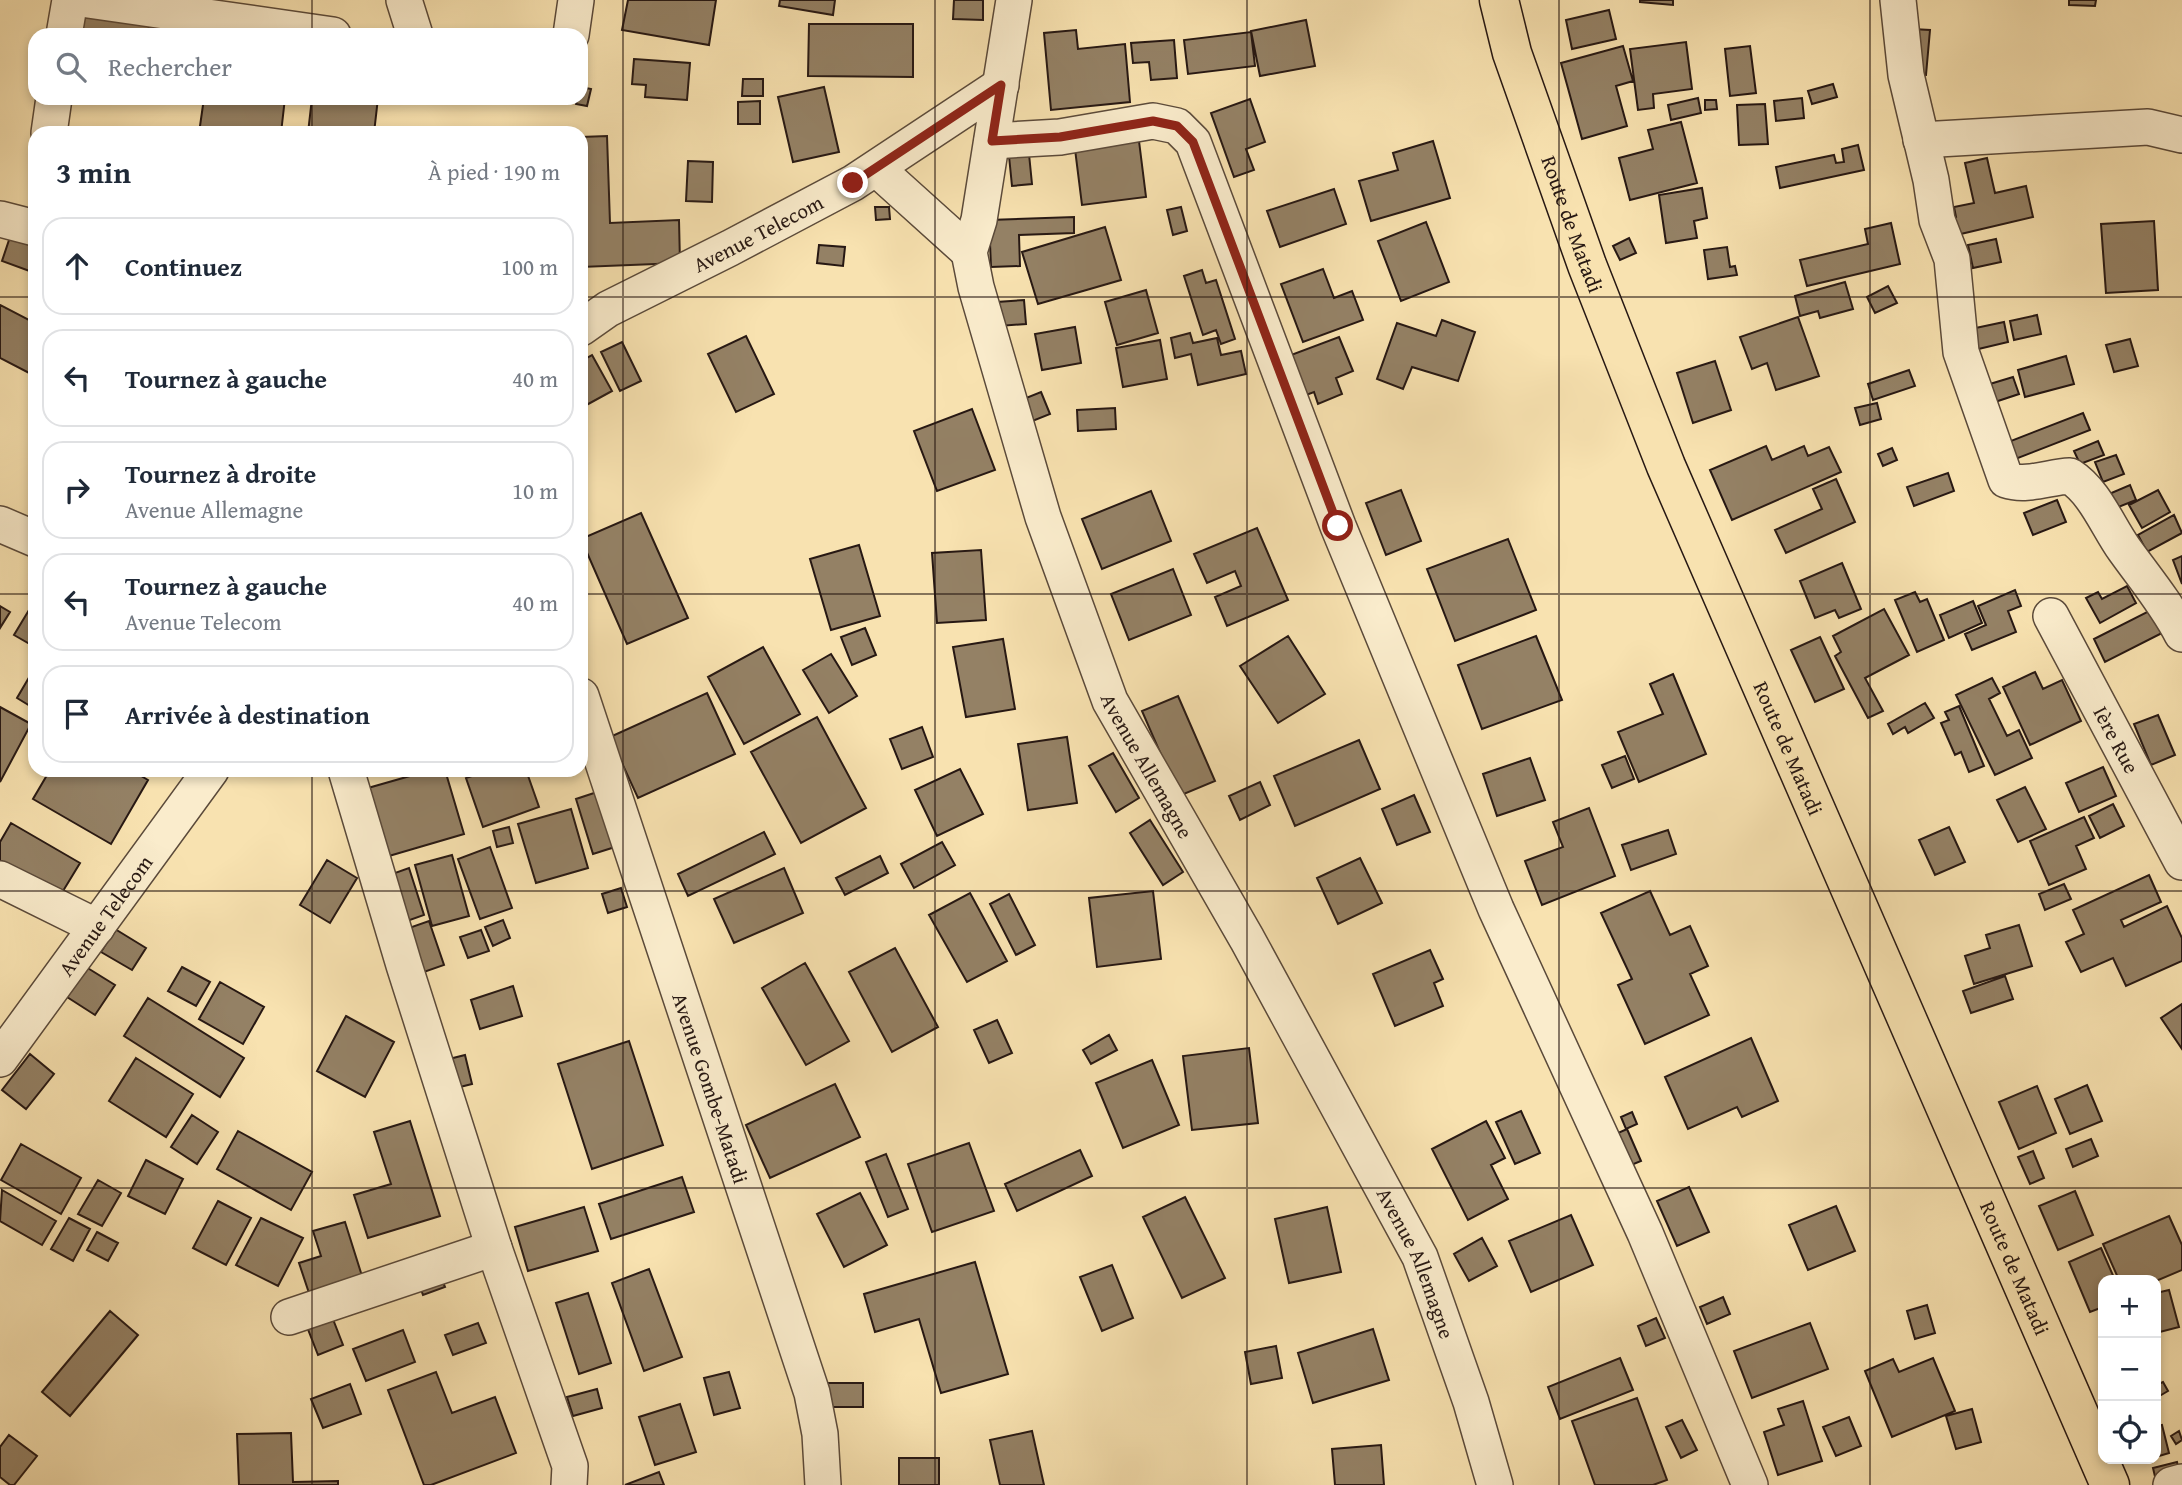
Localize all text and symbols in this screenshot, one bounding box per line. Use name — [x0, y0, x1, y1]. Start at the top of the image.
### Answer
search box — [28, 28, 588, 105]
text: Rechercher — [108, 47, 232, 86]
icon: search — [52, 48, 90, 86]
text: 3 min — [56, 150, 131, 194]
street label: Route de Matadi — [1534, 151, 1612, 297]
text: À pied · 190 m — [428, 155, 560, 188]
route end — [837, 167, 868, 198]
street label: Avenue Telecom — [687, 186, 828, 280]
icon: ahead — [58, 247, 96, 285]
text: Continuez — [125, 247, 242, 286]
text: 100 m — [501, 250, 558, 283]
icon: left — [58, 359, 96, 397]
text: Tournez à gauche — [125, 359, 327, 398]
text: 40 m — [512, 362, 558, 395]
text: Tournez à droite — [125, 454, 316, 493]
icon: right — [58, 471, 96, 509]
text: 10 m — [512, 474, 558, 507]
text: Avenue Allemagne — [125, 493, 303, 526]
route start — [1322, 510, 1353, 541]
text: Tournez à gauche — [125, 566, 327, 605]
icon: left — [58, 583, 96, 621]
text: 40 m — [512, 586, 558, 619]
text: Avenue Telecom — [125, 605, 282, 638]
street label: Route de Matadi — [1746, 676, 1832, 820]
street label: Avenue Allemagne — [1093, 689, 1201, 844]
icon: arrive — [58, 695, 96, 733]
text: Arrivée à destination — [125, 695, 370, 734]
street label: Ière Rue — [2086, 700, 2148, 779]
street label: Avenue Telecom — [50, 848, 160, 982]
street label: Avenue Gombe-Matadi — [665, 989, 757, 1187]
street label: Avenue Allemagne — [1369, 1182, 1463, 1343]
street label: Route de Matadi — [1972, 1196, 2058, 1340]
map controls — [2098, 1275, 2161, 1464]
button: + — [2098, 1275, 2161, 1338]
button: − — [2098, 1338, 2161, 1401]
button: locate — [2098, 1401, 2161, 1464]

